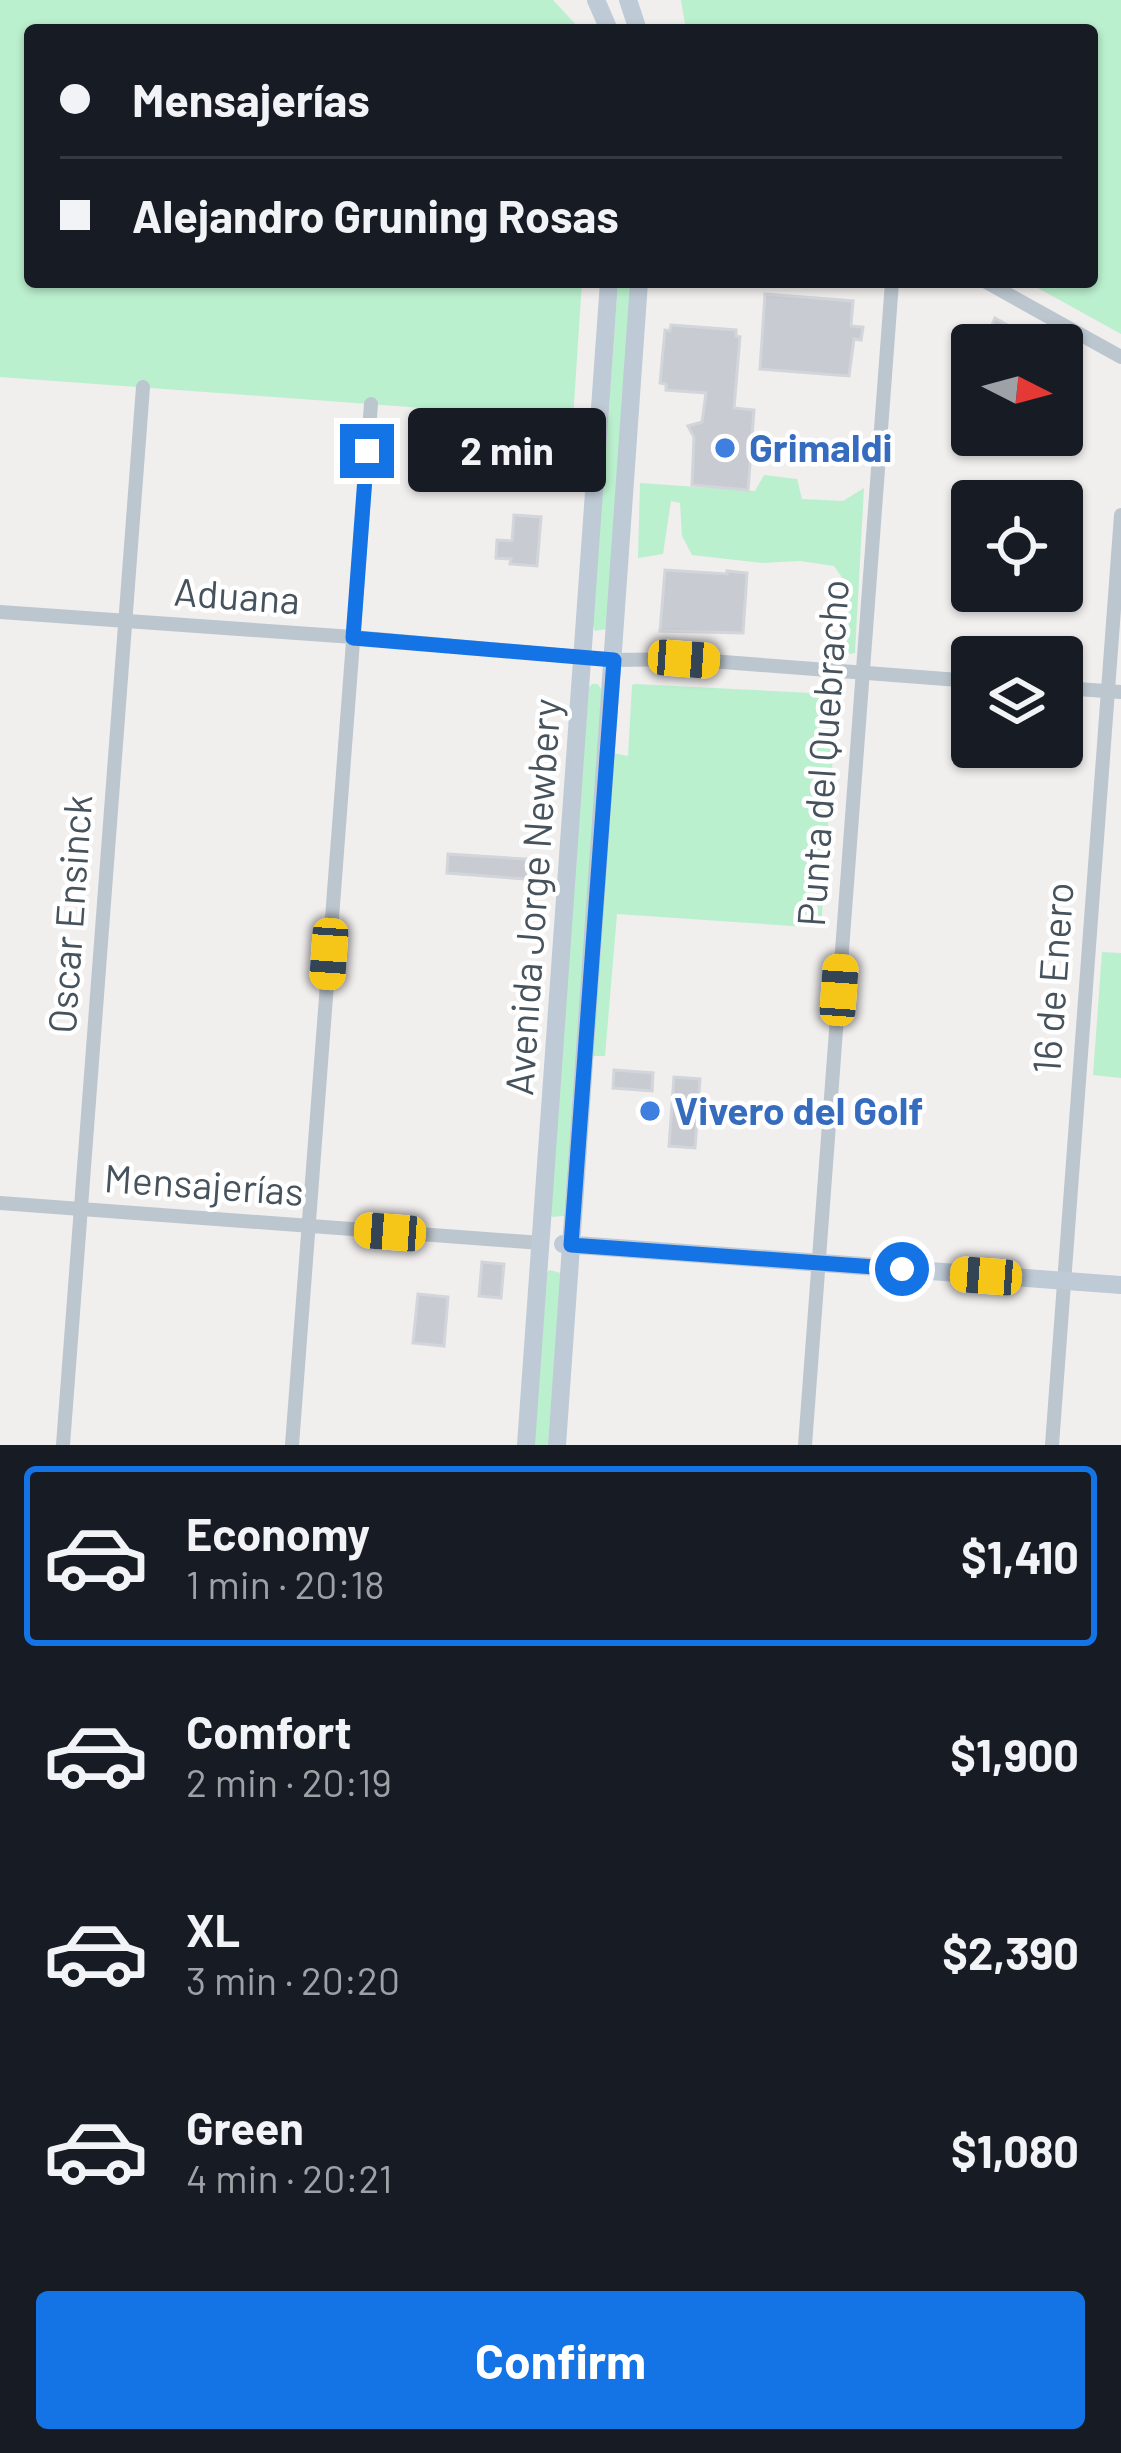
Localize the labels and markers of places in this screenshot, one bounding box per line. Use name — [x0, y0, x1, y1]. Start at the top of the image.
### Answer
place label: Grimaldi — [749, 423, 892, 470]
marker: Grimaldi — [712, 435, 738, 461]
place label: Vivero del Golf — [674, 1086, 923, 1133]
marker: Vivero del Golf — [637, 1098, 663, 1124]

